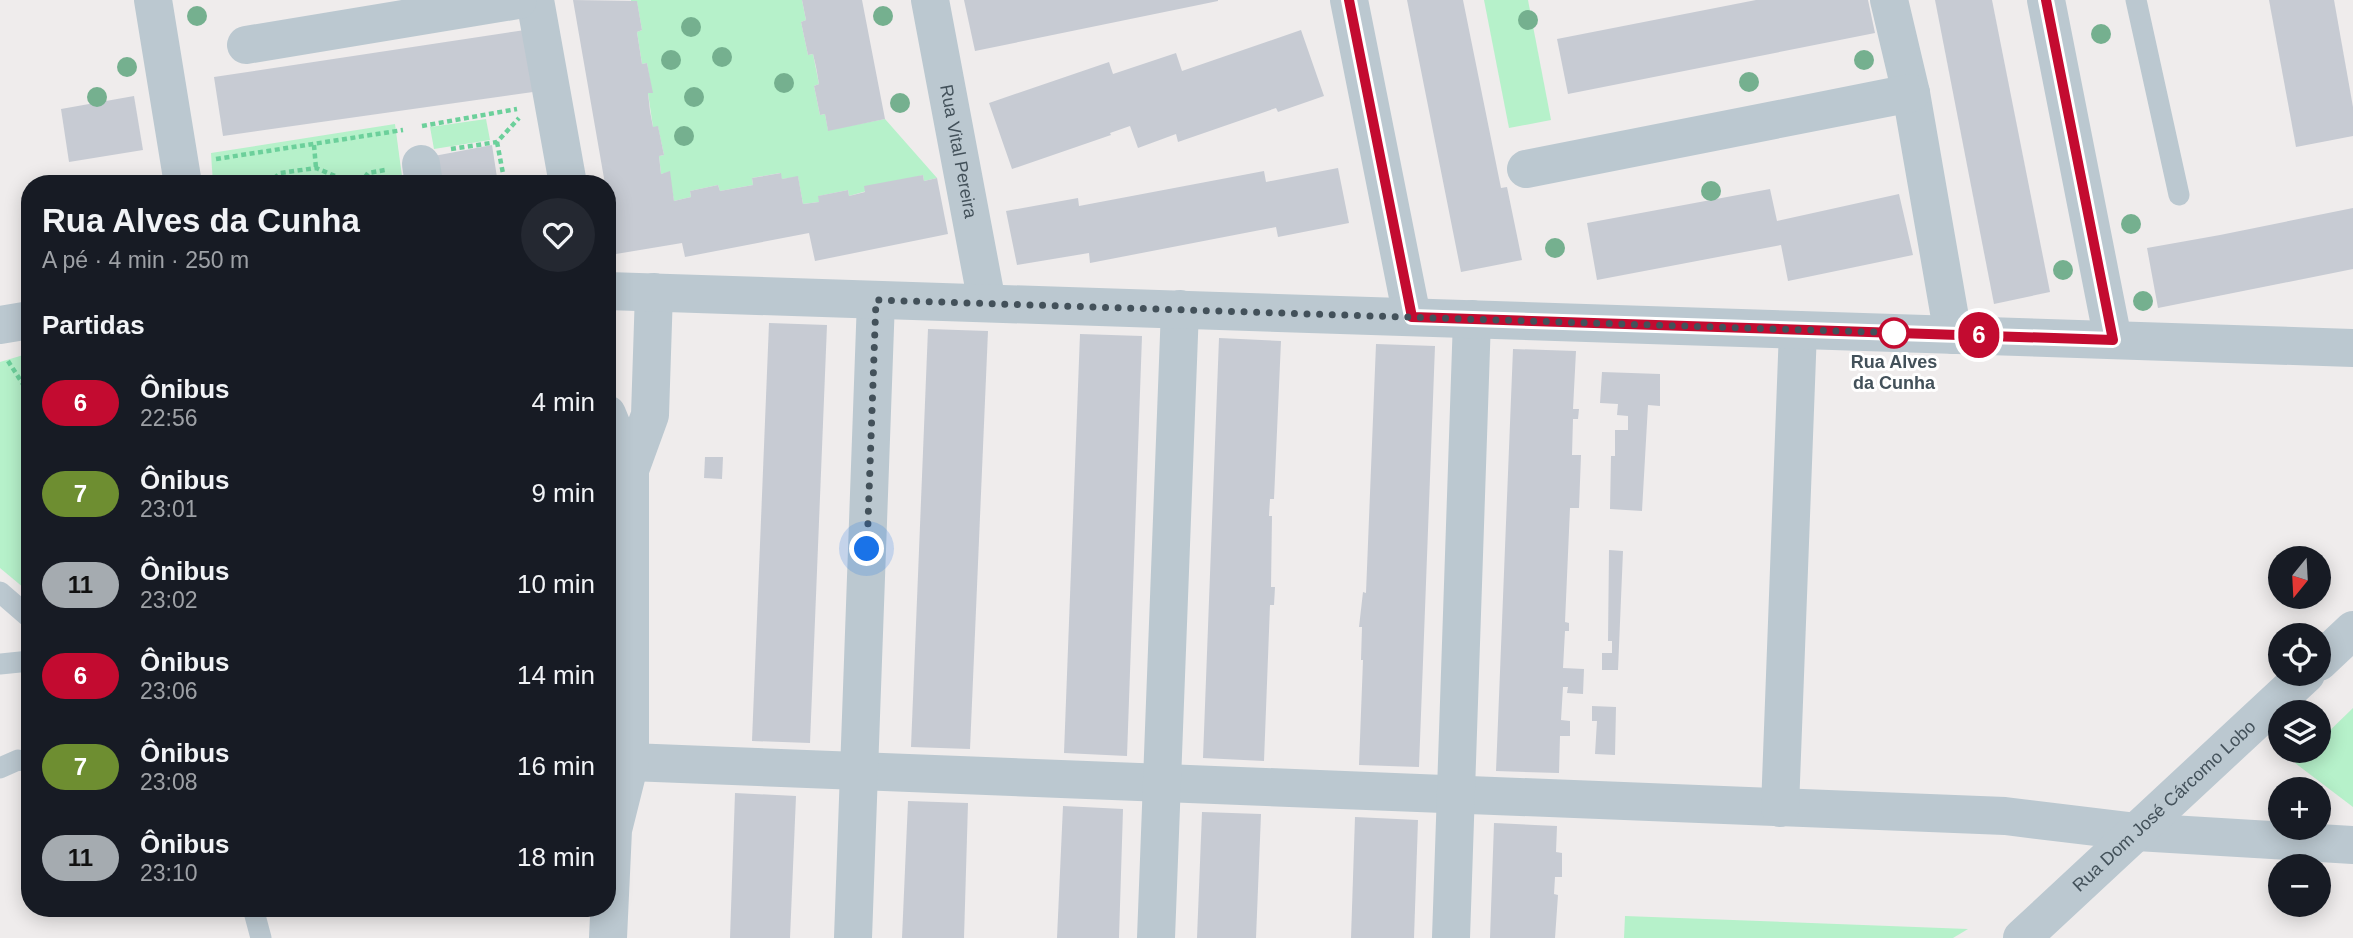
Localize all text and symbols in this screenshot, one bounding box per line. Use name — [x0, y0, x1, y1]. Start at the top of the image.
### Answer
street label: Rua Vital Pereira — [936, 83, 981, 221]
button: heart — [521, 198, 595, 272]
text: Rua Alves da Cunha — [42, 202, 360, 239]
text: A pé · 4 min · 250 m — [42, 247, 249, 273]
text: Partidas — [42, 310, 145, 340]
line badge: 6 — [1956, 312, 2002, 358]
marker: Rua Alves da Cunha — [1879, 318, 1909, 348]
text: 6 — [1972, 321, 1986, 348]
place label: Rua Alves da Cunha — [1851, 352, 1937, 393]
text: Ônibus — [140, 374, 230, 404]
text: 4 min — [531, 387, 595, 417]
text: 6 — [74, 389, 87, 416]
text: 22:56 — [140, 405, 198, 431]
text: Ônibus — [140, 465, 230, 495]
text: 9 min — [531, 478, 595, 508]
text: 7 — [74, 480, 87, 507]
text: 23:01 — [140, 496, 198, 522]
your location — [849, 531, 884, 566]
north arrow — [2268, 546, 2331, 609]
map controls — [2268, 546, 2331, 917]
text: Ônibus — [140, 556, 230, 586]
text: 10 min — [517, 569, 595, 599]
text: 11 — [68, 571, 93, 598]
text: 23:02 — [140, 587, 198, 613]
button: locate — [2268, 623, 2331, 686]
text: Ônibus — [140, 647, 230, 677]
text: 14 min — [517, 660, 595, 690]
text: 6 — [74, 662, 87, 689]
text: 23:06 — [140, 678, 198, 704]
button: layers — [2268, 700, 2331, 763]
street label: Rua Dom José Cárcomo Lobo — [2069, 716, 2260, 896]
text: Ônibus — [140, 738, 230, 768]
text: 16 min — [517, 751, 595, 781]
text: 7 — [74, 753, 87, 780]
text: 23:08 — [140, 769, 198, 795]
button: + — [2268, 777, 2331, 840]
text: Ônibus — [140, 829, 230, 859]
text: 18 min — [517, 842, 595, 872]
text: 11 — [68, 844, 93, 871]
button: − — [2268, 854, 2331, 917]
text: 23:10 — [140, 860, 198, 886]

